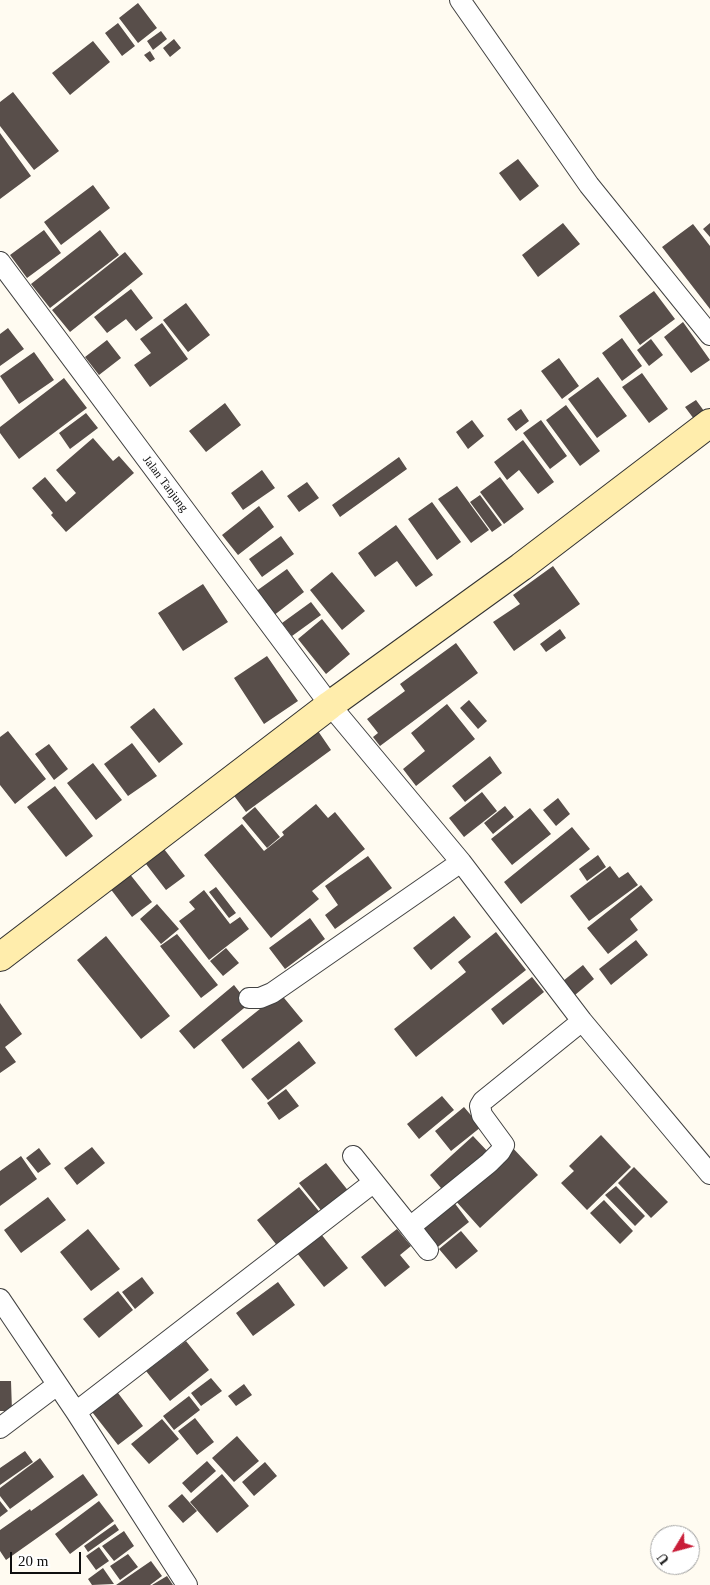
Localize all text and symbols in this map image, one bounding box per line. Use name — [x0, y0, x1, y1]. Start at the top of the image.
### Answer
street label: Jalan Tanjung — [139, 453, 191, 515]
north arrow — [650, 1525, 700, 1575]
scale bar — [12, 1542, 84, 1574]
text: U — [654, 1550, 672, 1567]
text: 20 m — [18, 1553, 48, 1569]

